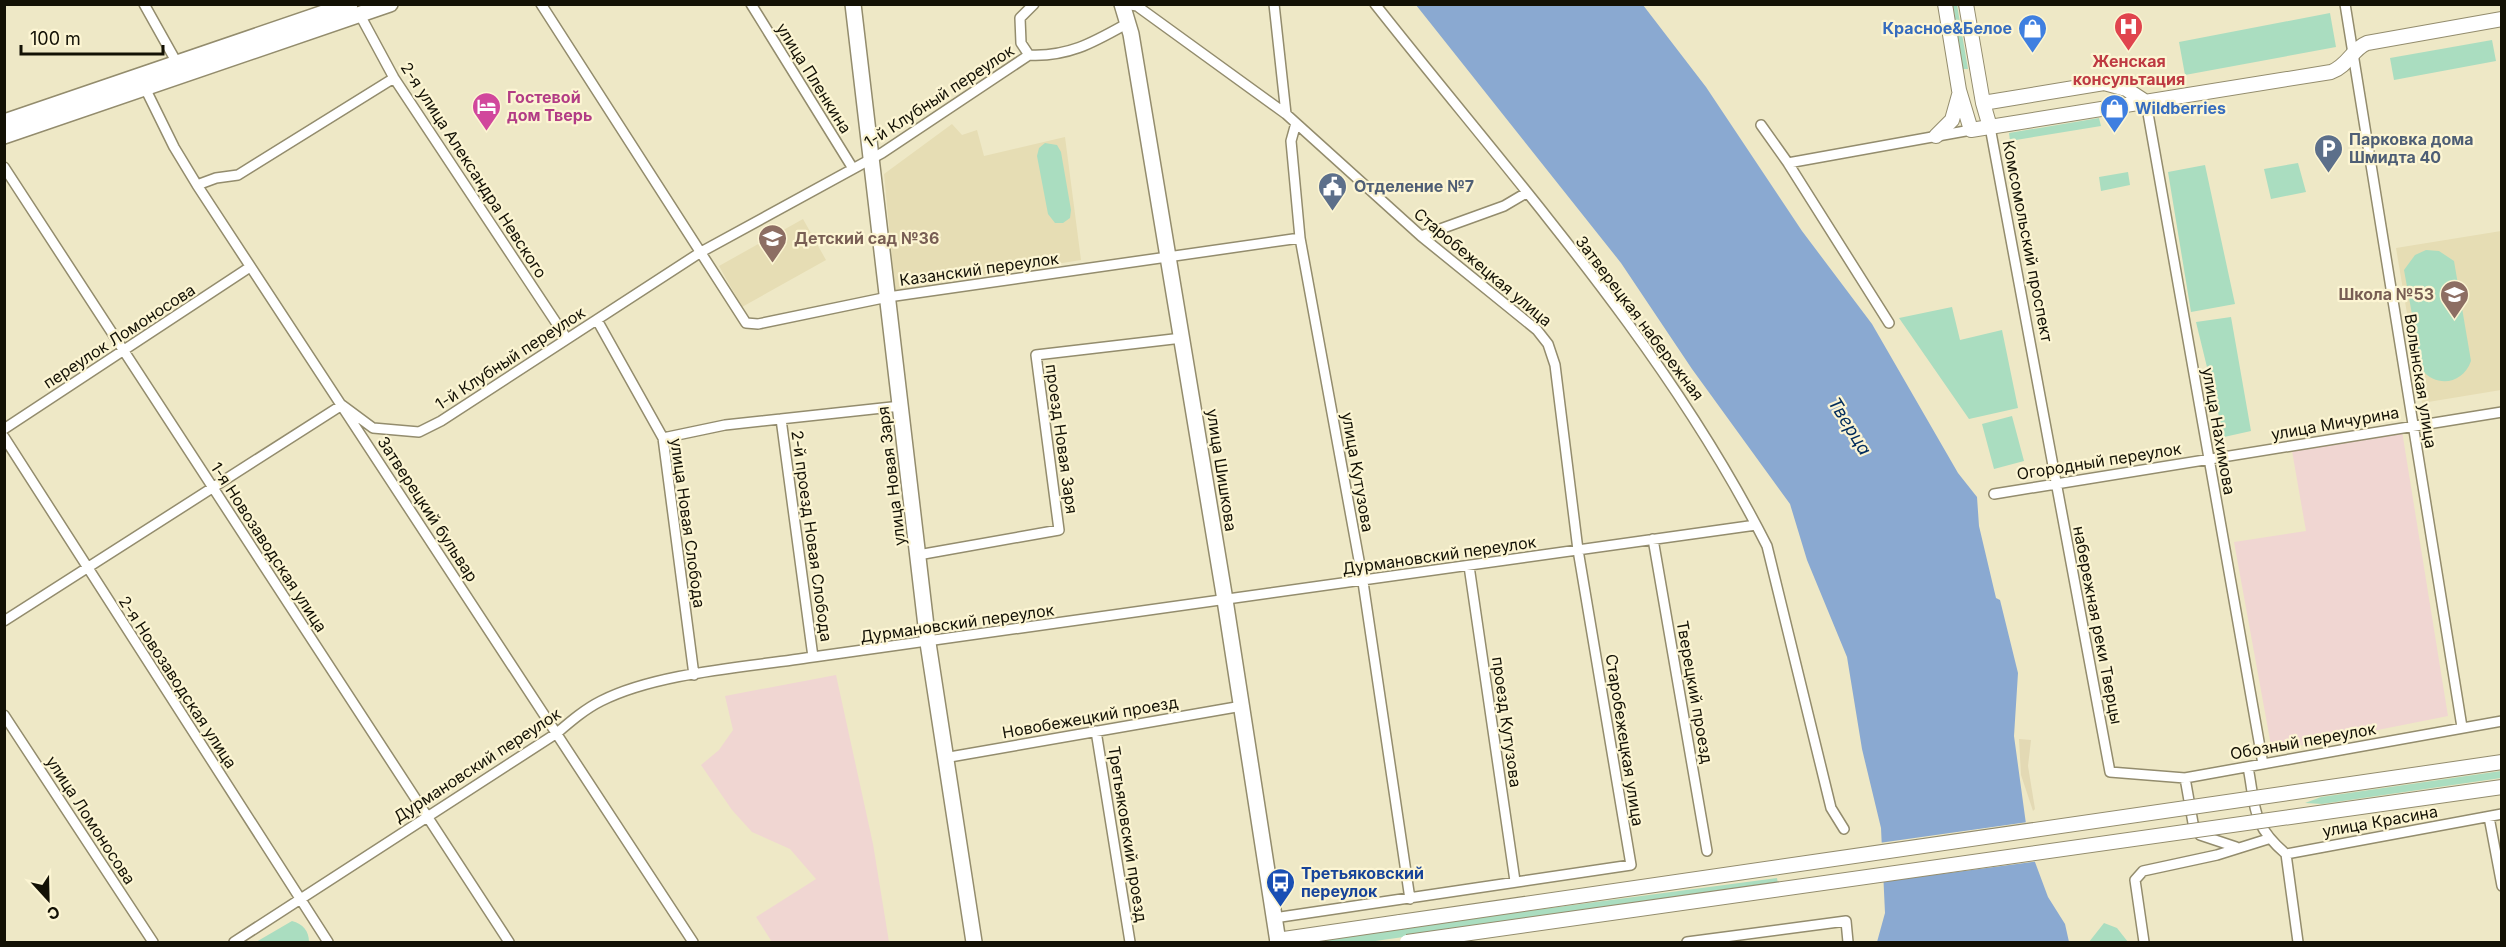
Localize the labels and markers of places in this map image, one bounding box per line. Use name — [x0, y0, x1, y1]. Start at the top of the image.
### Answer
hospital icon: Женская консультация — [2113, 10, 2145, 52]
shop icon: Красное&Белое — [2017, 12, 2049, 54]
place label: Красное&Белое — [1883, 18, 2012, 38]
place label: Женская консультация — [2073, 51, 2185, 89]
place label: Гостевой дом Тверь — [507, 87, 592, 125]
hotel icon: Гостевой дом Тверь — [470, 90, 502, 132]
shop icon: Wildberries — [2098, 92, 2130, 134]
place label: Wildberries — [2135, 98, 2226, 118]
place label: Парковка дома Шмидта 40 — [2349, 129, 2474, 167]
parking icon: Парковка дома Шмидта 40 — [2312, 132, 2344, 174]
public building icon: Отделение №7 — [1317, 170, 1349, 212]
place label: Отделение №7 — [1354, 176, 1474, 196]
school or university icon: Детский сад №36 — [757, 222, 789, 264]
place label: Детский сад №36 — [794, 228, 939, 248]
school or university icon: Школа №53 — [2439, 278, 2471, 320]
place label: Школа №53 — [2338, 284, 2434, 304]
place label: Третьяковский переулок — [1301, 863, 1424, 901]
bus stop icon: Третьяковский переулок — [1264, 866, 1296, 908]

